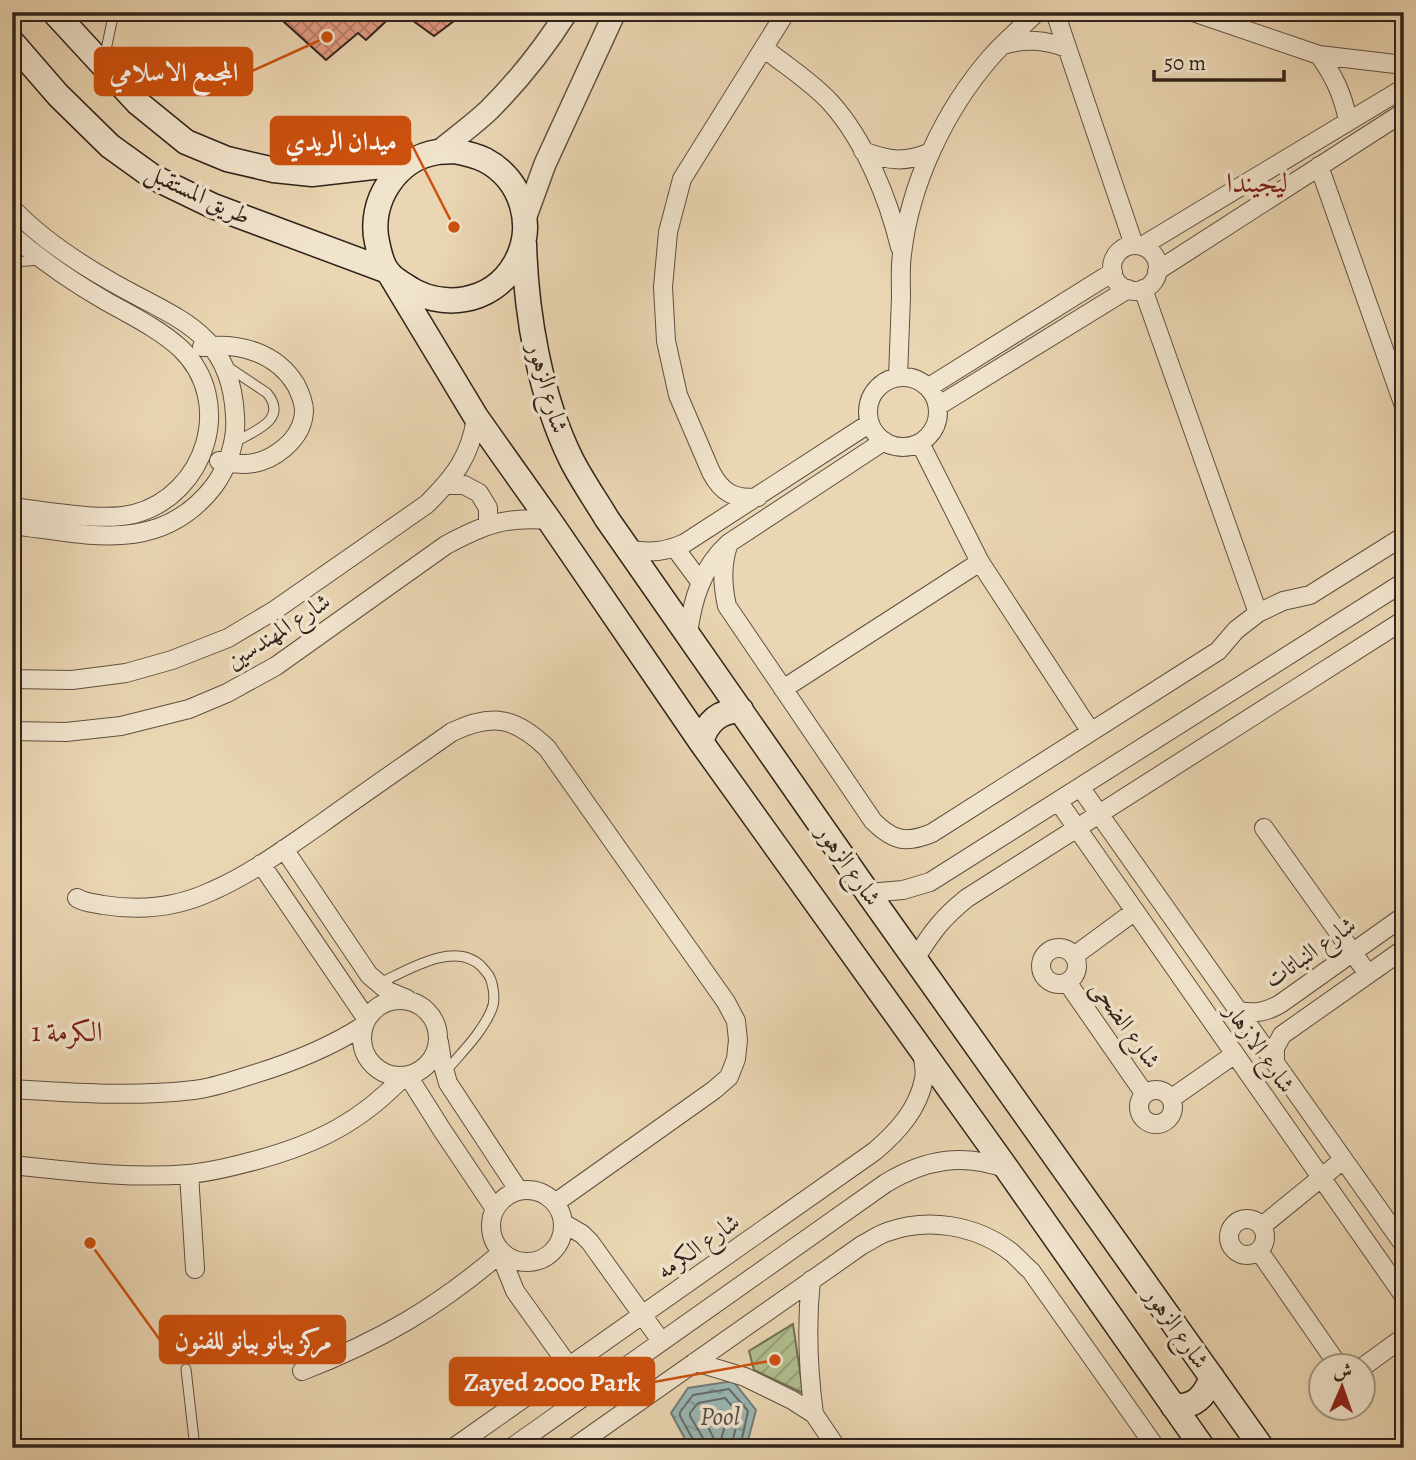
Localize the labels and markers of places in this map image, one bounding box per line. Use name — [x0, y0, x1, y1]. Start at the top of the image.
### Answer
callout: المجمع الاسلامي — [95, 48, 252, 95]
callout: ميدان الريدي — [271, 117, 410, 164]
callout: مركز بيانو بيانو للفنون — [160, 1316, 345, 1363]
callout: Zayed 2000 Park — [450, 1358, 654, 1405]

